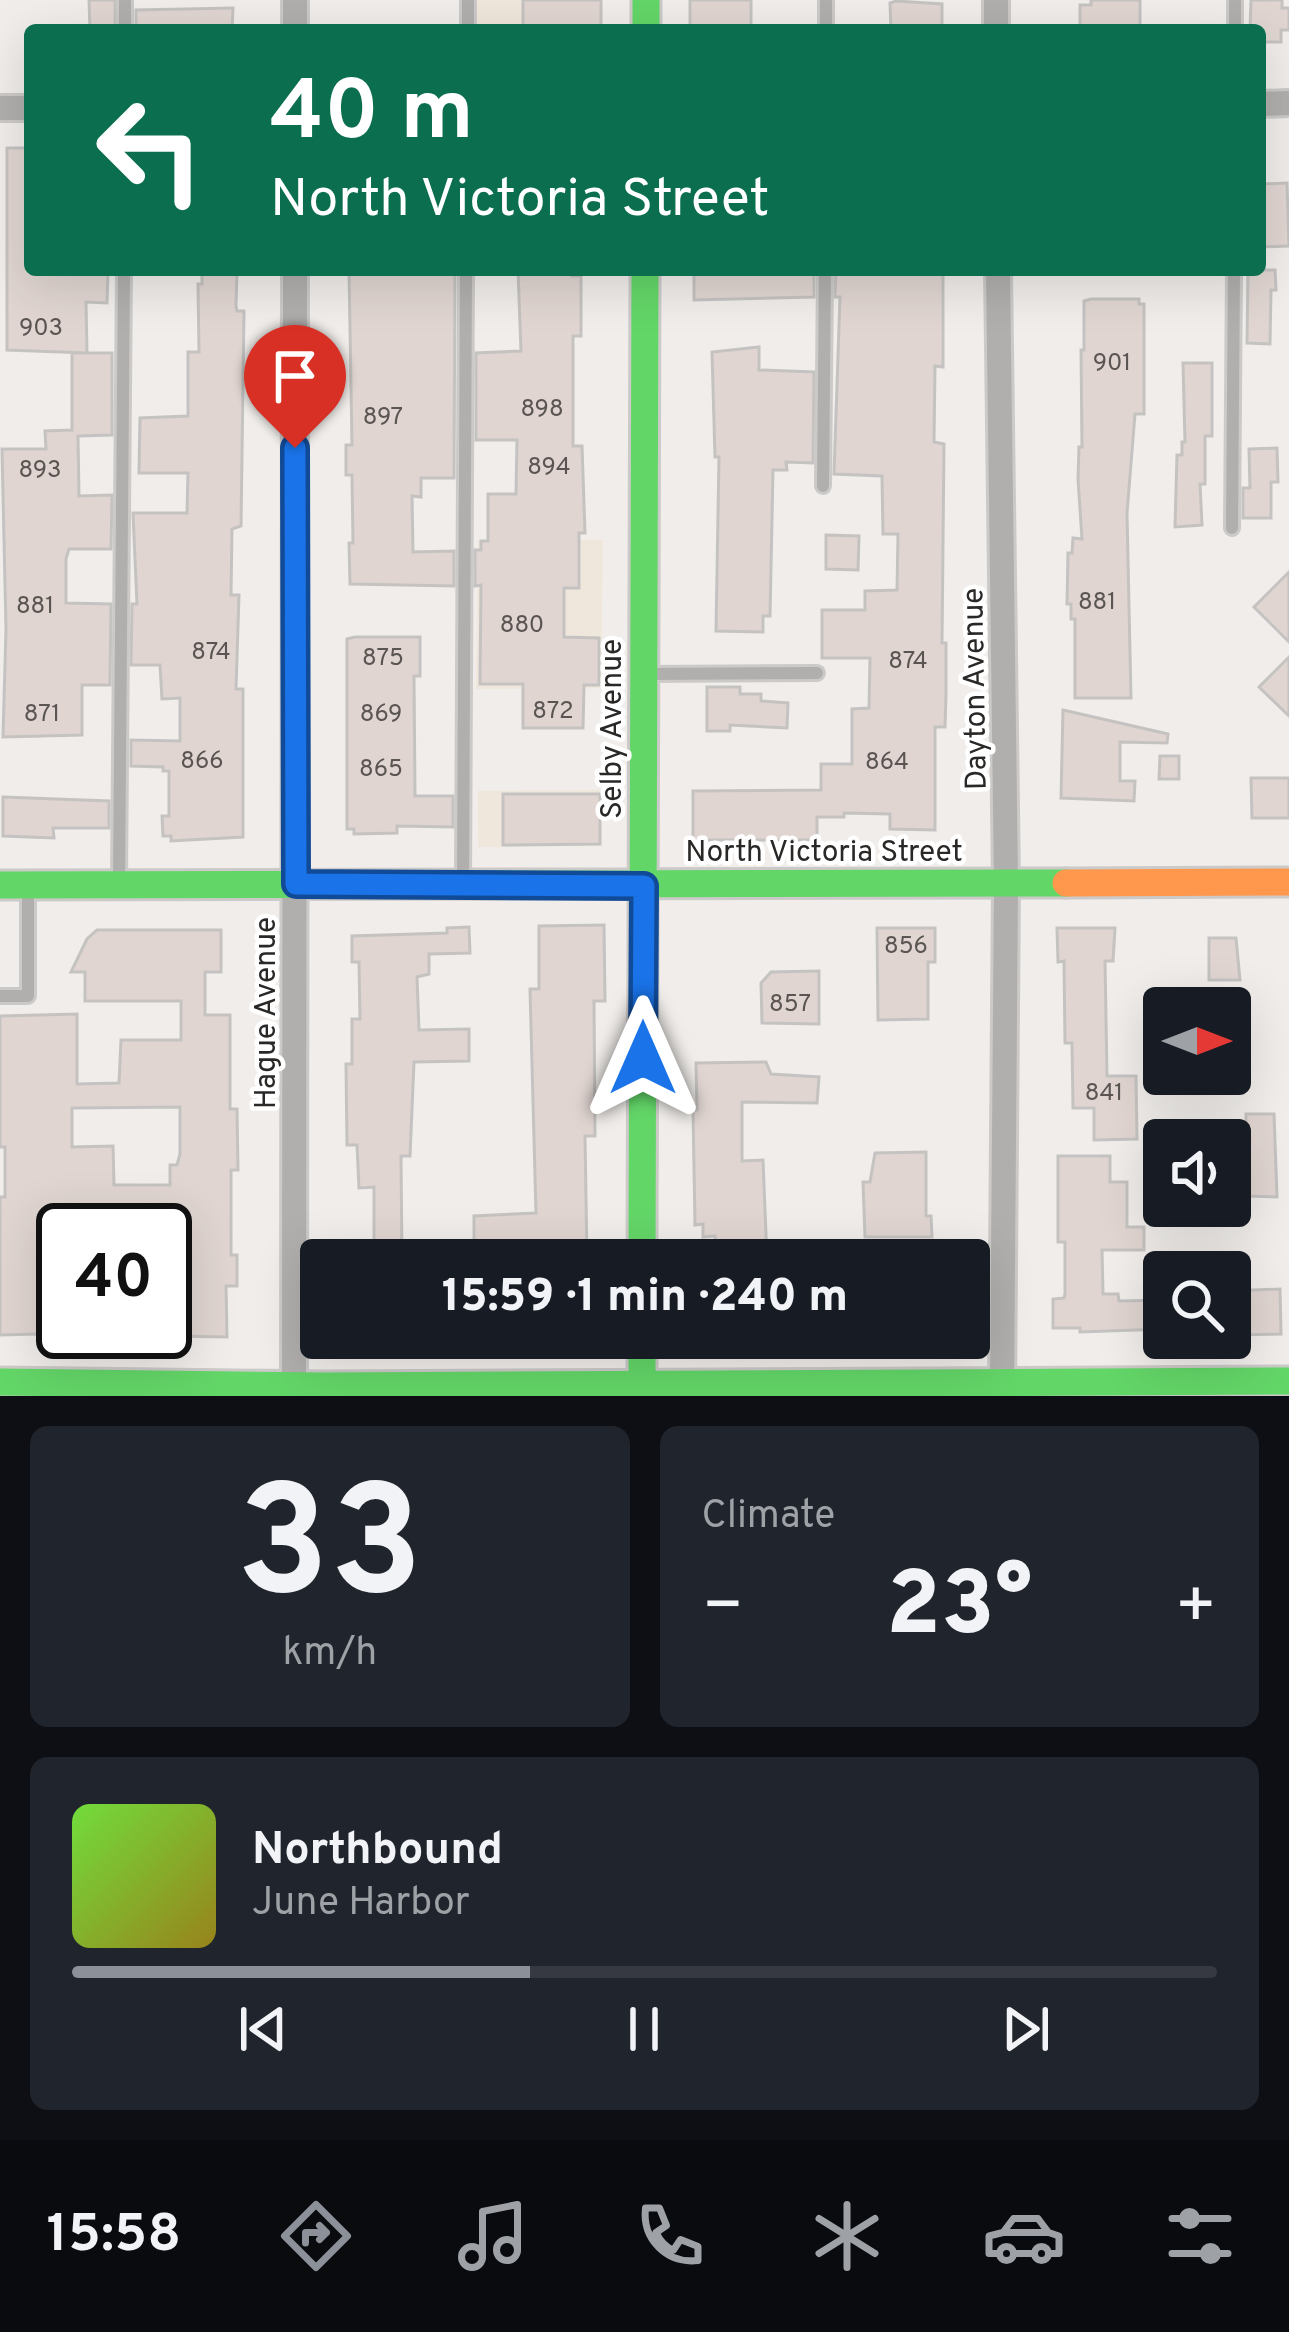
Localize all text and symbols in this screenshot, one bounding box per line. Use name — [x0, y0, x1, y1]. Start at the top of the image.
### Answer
text: 40 m — [270, 63, 474, 169]
icon: left — [72, 72, 228, 228]
text: North Victoria Street — [270, 167, 770, 236]
house number: 903 — [19, 314, 63, 344]
pin — [244, 325, 346, 448]
icon: arrive — [262, 343, 328, 409]
house number: 901 — [1093, 349, 1131, 379]
house number: 898 — [520, 395, 564, 425]
house number: 897 — [363, 403, 403, 433]
house number: 894 — [527, 453, 571, 483]
house number: 893 — [19, 456, 61, 486]
street label: Dayton Avenue — [956, 587, 997, 791]
house number: 881 — [1078, 588, 1116, 618]
house number: 881 — [16, 592, 54, 622]
house number: 880 — [500, 611, 544, 641]
house number: 874 — [191, 638, 231, 668]
street label: Selby Avenue — [595, 639, 632, 819]
house number: 875 — [362, 644, 404, 674]
house number: 874 — [888, 647, 928, 677]
house number: 872 — [532, 697, 574, 727]
house number: 871 — [24, 700, 60, 730]
house number: 869 — [360, 700, 402, 730]
house number: 866 — [180, 747, 224, 777]
house number: 864 — [865, 748, 909, 778]
house number: 865 — [359, 755, 403, 785]
street label: North Victoria Street — [685, 835, 963, 872]
street label: Hague Avenue — [249, 917, 286, 1109]
house number: 856 — [884, 932, 928, 962]
north arrow — [1143, 987, 1251, 1095]
map controls — [1143, 987, 1251, 1359]
house number: 857 — [769, 990, 811, 1020]
position arrow — [580, 995, 706, 1121]
house number: 841 — [1085, 1079, 1123, 1109]
button: sound — [1143, 1119, 1251, 1227]
speed limit sign: 40 — [36, 1203, 192, 1359]
button: search — [1143, 1251, 1251, 1359]
text: 15:59 · 1 min · 240 m — [442, 1270, 848, 1327]
text: 33 — [236, 1453, 423, 1651]
text: Climate — [702, 1493, 835, 1542]
text: 23° — [886, 1553, 1033, 1666]
text: − — [702, 1568, 744, 1651]
text: + — [1174, 1568, 1217, 1651]
text: km/h — [282, 1630, 377, 1679]
text: Northbound — [252, 1823, 503, 1880]
text: June Harbor — [252, 1880, 470, 1929]
icon: previous — [230, 1996, 296, 2062]
icon: pause — [611, 1996, 677, 2062]
icon: next — [993, 1996, 1059, 2062]
icon: directions — [274, 2194, 358, 2278]
icon: music — [451, 2194, 535, 2278]
icon: phone — [628, 2194, 712, 2278]
icon: climate — [805, 2194, 889, 2278]
icon: car — [982, 2194, 1066, 2278]
icon: filters — [1158, 2194, 1242, 2278]
text: 15:58 — [46, 2202, 181, 2271]

